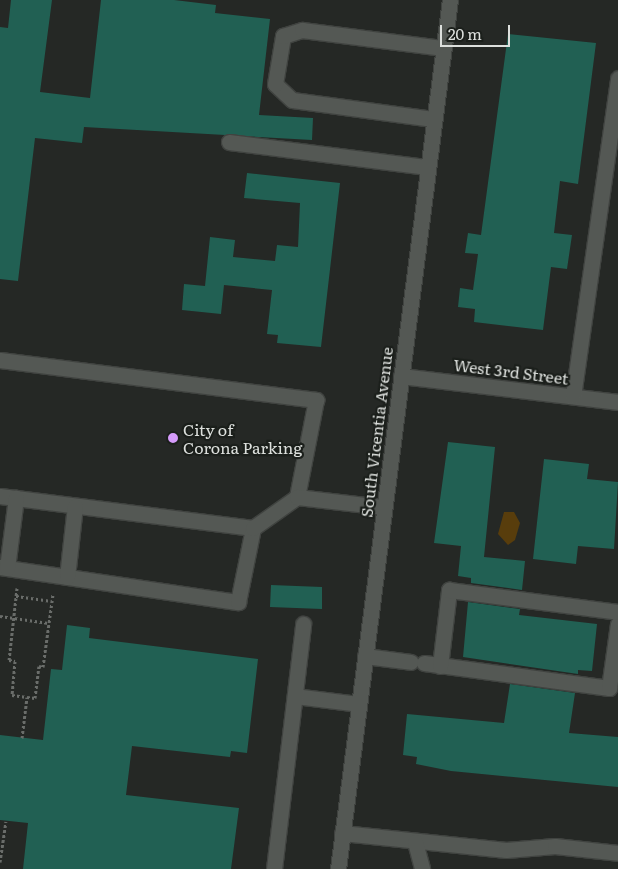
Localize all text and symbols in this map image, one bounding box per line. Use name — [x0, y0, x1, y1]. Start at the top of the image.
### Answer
scale bar — [443, 15, 513, 47]
text: 20 m — [448, 22, 482, 45]
street label: South Vicentia Avenue — [356, 346, 396, 518]
street label: West 3rd Street — [452, 354, 570, 388]
place label: City of Corona Parking — [183, 419, 302, 457]
marker: City of Corona Parking — [167, 432, 179, 444]

